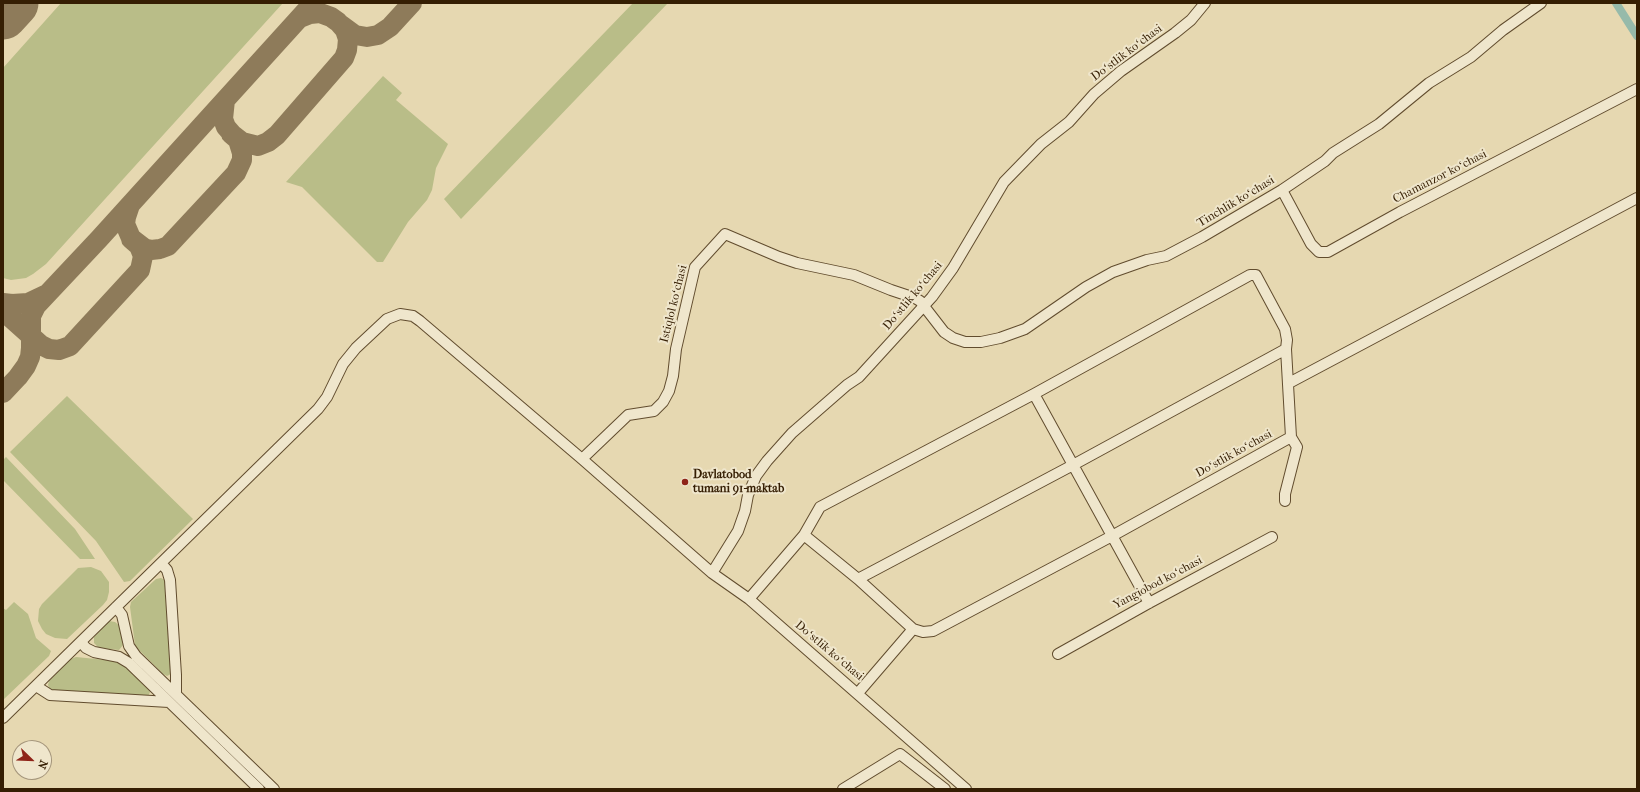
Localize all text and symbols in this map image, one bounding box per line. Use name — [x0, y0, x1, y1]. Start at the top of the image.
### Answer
street label: Doʻstlik koʻchasi — [1089, 22, 1165, 84]
street label: Chamanzor koʻchasi — [1391, 147, 1489, 207]
street label: Tinchlik koʻchasi — [1195, 173, 1277, 231]
street label: Doʻstlik koʻchasi — [880, 259, 946, 333]
street label: Istiqlol koʻchasi — [657, 264, 691, 344]
street label: Doʻstlik koʻchasi — [1193, 427, 1275, 481]
place label: Davlatobod tumani 91-maktab — [693, 468, 784, 496]
marker: Davlatobod tumani 91-maktab — [680, 477, 690, 487]
street label: Yangiobod koʻchasi — [1111, 553, 1205, 613]
street label: Doʻstlik koʻchasi — [792, 618, 866, 684]
north arrow — [12, 740, 52, 780]
text: N — [35, 758, 50, 771]

